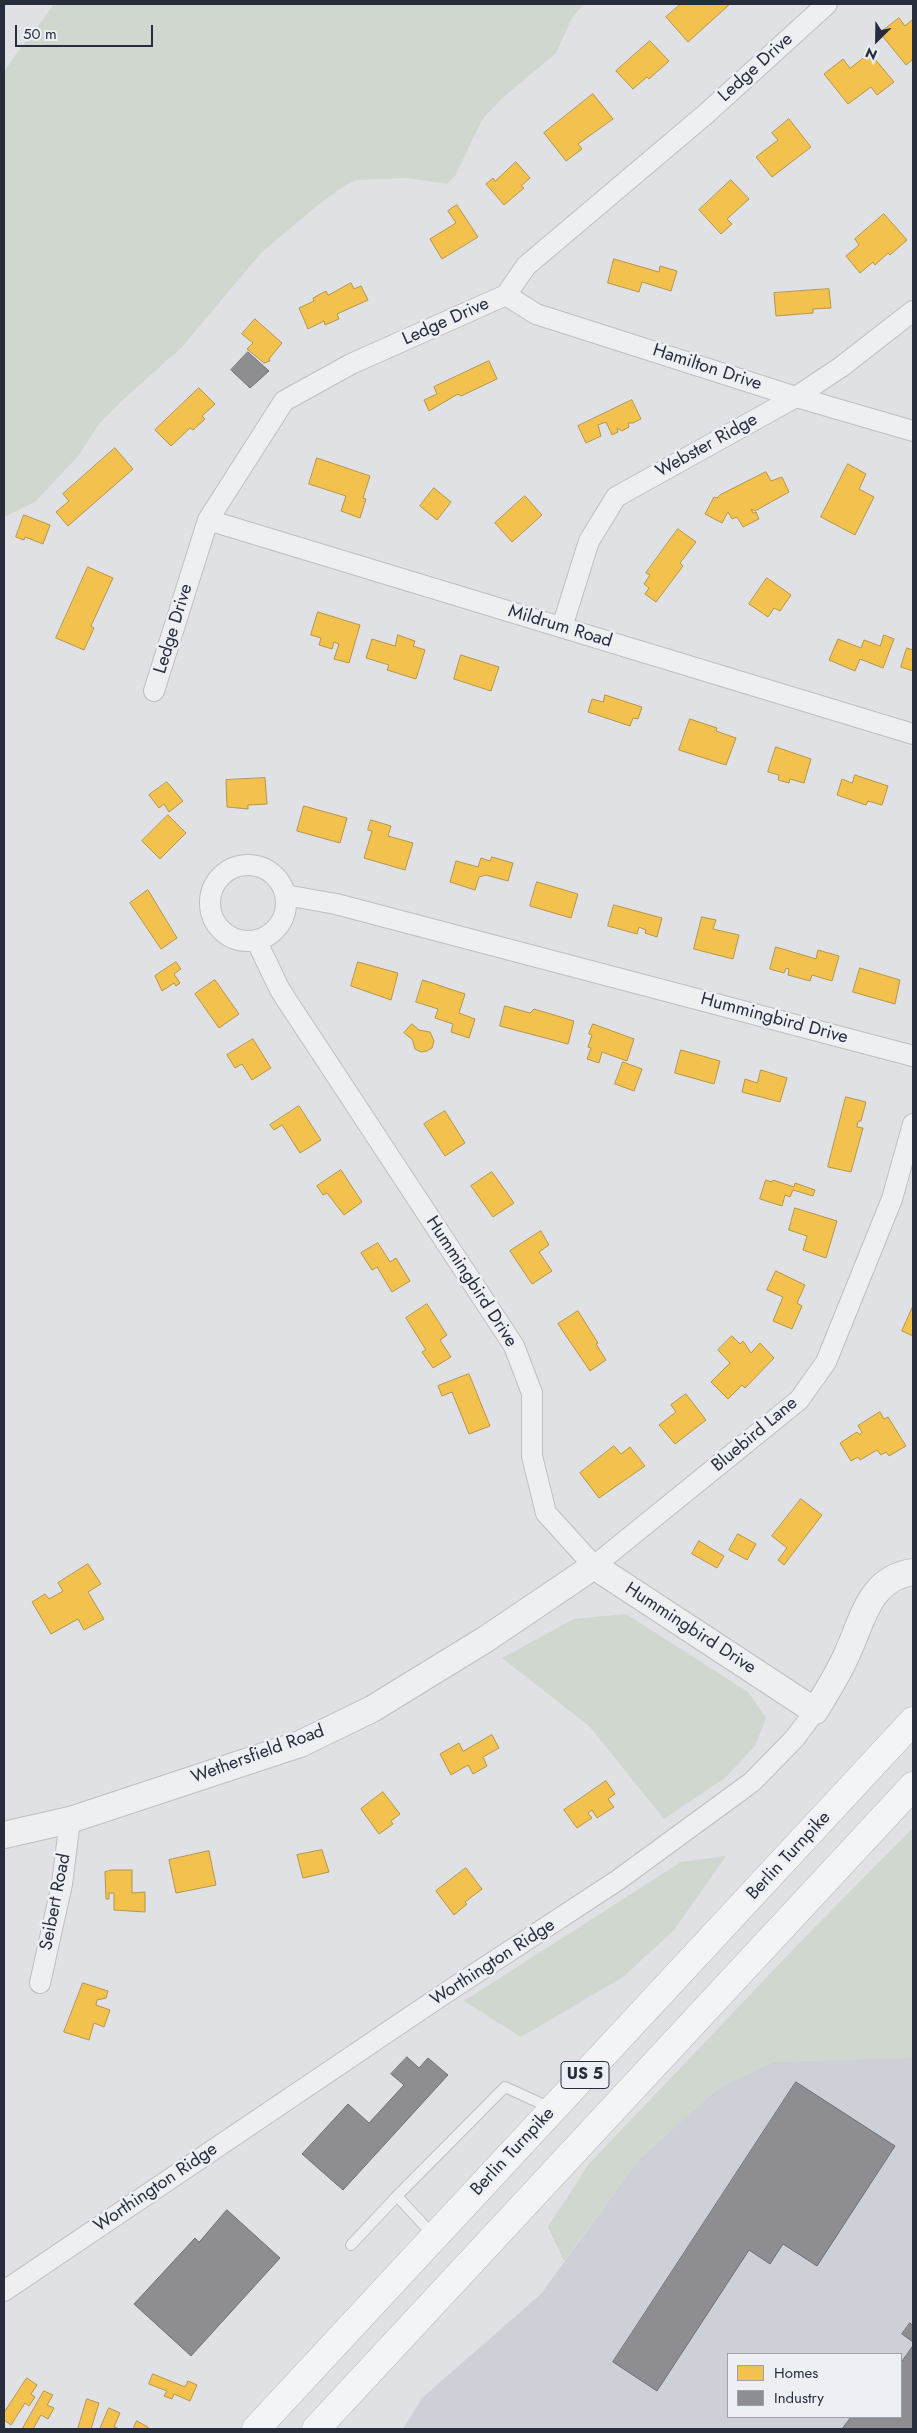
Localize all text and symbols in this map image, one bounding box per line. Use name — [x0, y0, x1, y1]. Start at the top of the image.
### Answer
scale bar — [18, 15, 155, 47]
north arrow — [852, 15, 902, 65]
text: 50 m — [23, 23, 57, 45]
street label: Ledge Drive — [714, 29, 798, 107]
text: N — [862, 42, 880, 65]
street label: Ledge Drive — [399, 293, 493, 351]
street label: Hamilton Drive — [650, 340, 764, 396]
street label: Webster Ridge — [652, 409, 762, 483]
street label: Ledge Drive — [150, 582, 198, 676]
street label: Mildrum Road — [505, 601, 615, 653]
street label: Hummingbird Drive — [698, 989, 850, 1049]
street label: Hummingbird Drive — [421, 1213, 521, 1351]
street label: Bluebird Lane — [708, 1393, 802, 1477]
street label: Hummingbird Drive — [621, 1579, 759, 1679]
street label: Wethersfield Road — [189, 1721, 327, 1789]
street label: Berlin Turnpike — [743, 1807, 835, 1905]
street label: Seibert Road — [36, 1852, 76, 1952]
street label: Worthington Ridge — [427, 1915, 559, 2011]
road number: US 5 — [561, 2062, 609, 2088]
street label: Berlin Turnpike — [467, 2103, 559, 2201]
street label: Worthington Ridge — [90, 2139, 222, 2237]
legend — [727, 2353, 902, 2418]
text: Homes — [774, 2362, 818, 2384]
text: Industry — [774, 2387, 824, 2409]

